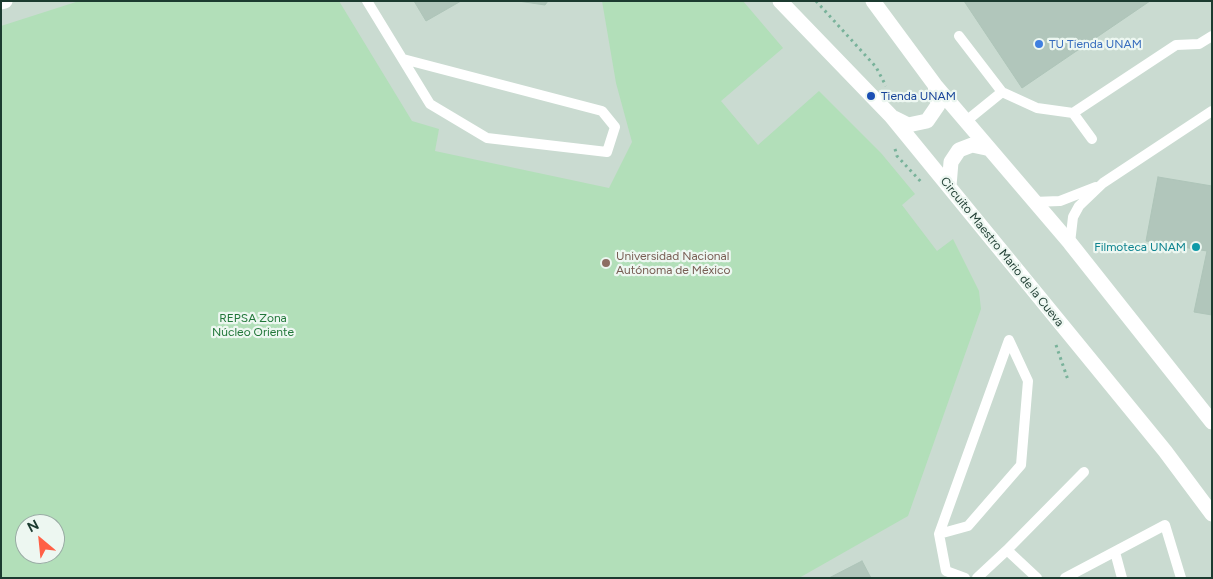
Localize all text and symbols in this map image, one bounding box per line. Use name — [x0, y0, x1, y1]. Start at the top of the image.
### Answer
place label: TU Tienda UNAM — [1049, 37, 1142, 51]
marker: TU Tienda UNAM — [1033, 38, 1045, 50]
place label: Tienda UNAM — [881, 89, 956, 103]
marker: Tienda UNAM — [865, 90, 877, 102]
street label: Circuito Maestro Mario de la Cueva — [937, 174, 1067, 330]
place label: Filmoteca UNAM — [1094, 240, 1186, 254]
marker: Filmoteca UNAM — [1190, 241, 1202, 253]
place label: Universidad Nacional Autónoma de México — [616, 249, 730, 277]
marker: Universidad Nacional Autónoma de México — [600, 257, 612, 269]
park label: REPSA Zona Núcleo Oriente — [212, 311, 294, 339]
north arrow — [15, 514, 65, 564]
text: N — [24, 516, 42, 536]

